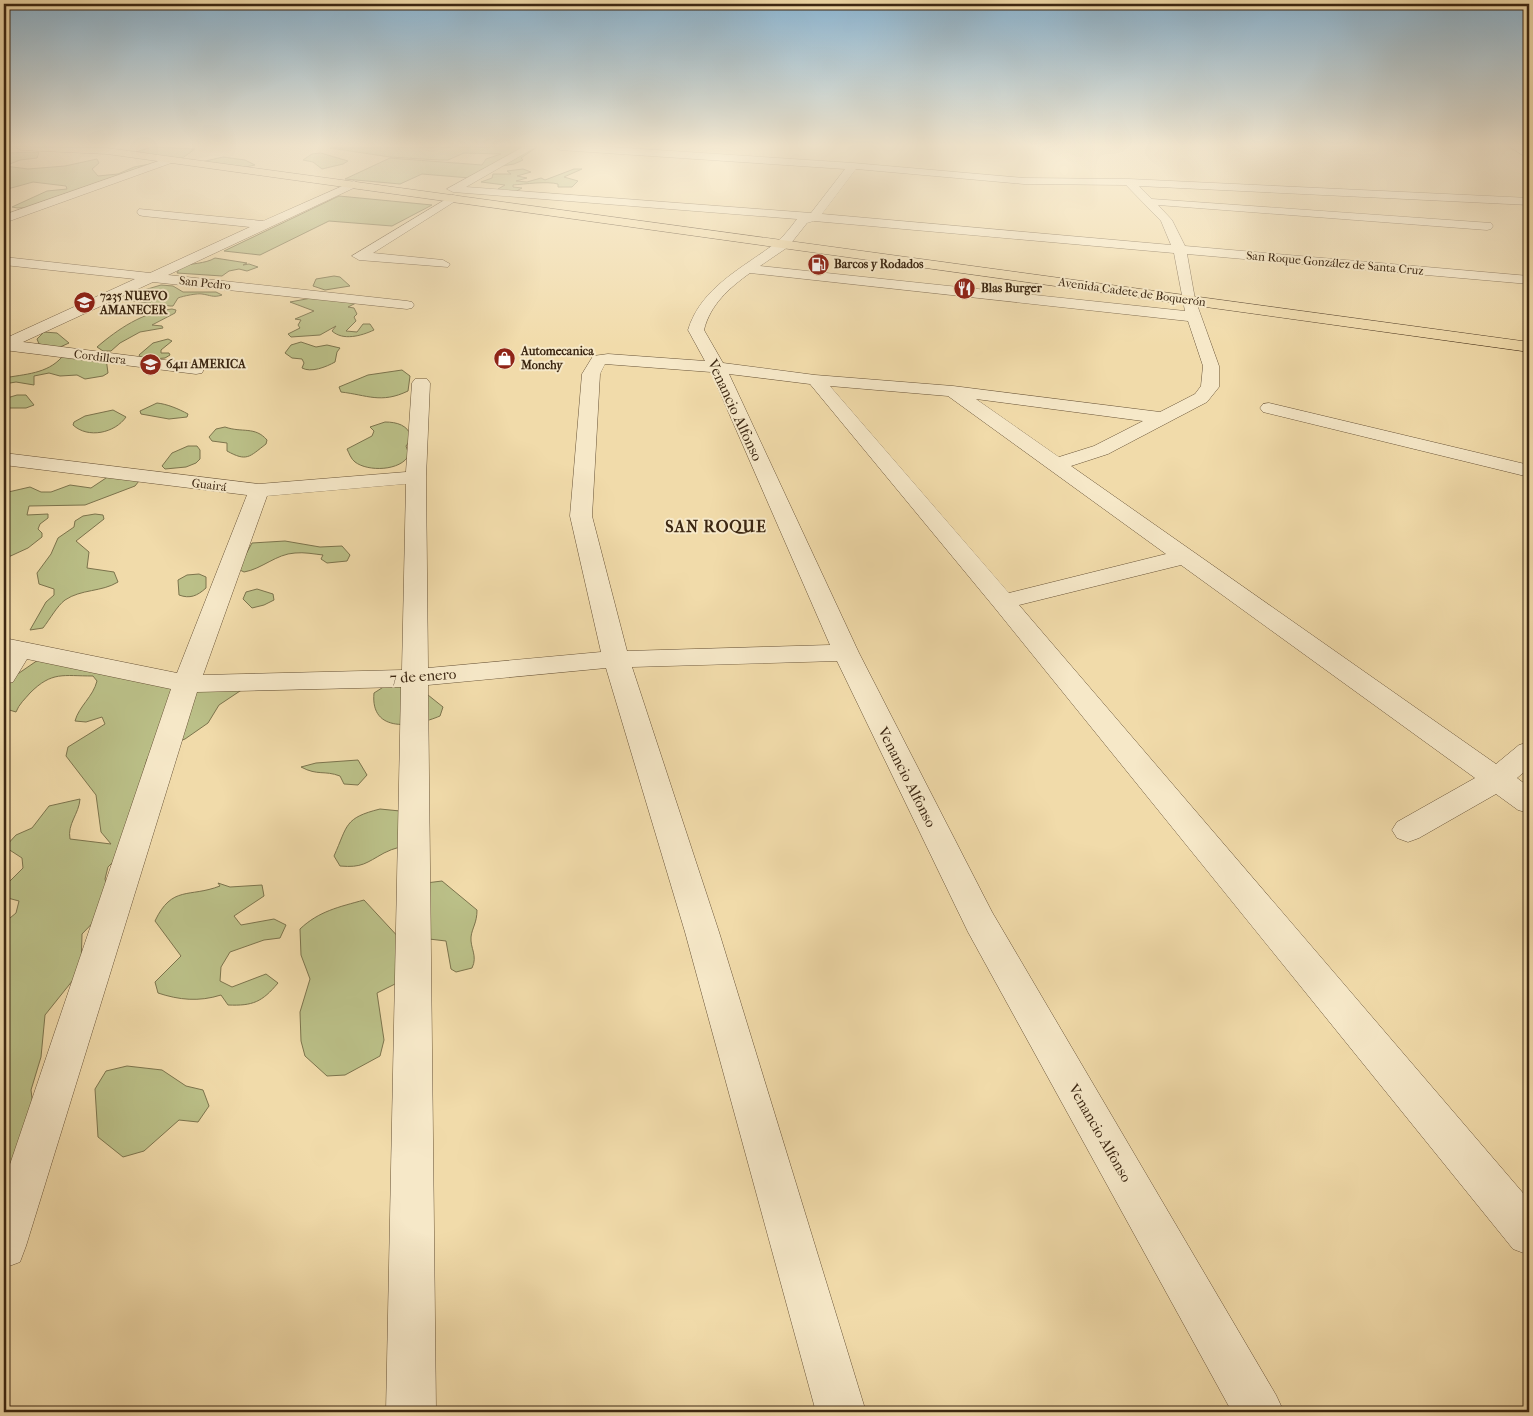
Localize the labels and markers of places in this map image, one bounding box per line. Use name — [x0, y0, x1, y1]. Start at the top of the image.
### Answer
fuel station icon: Barcos y Rodados — [806, 252, 830, 276]
place label: Barcos y Rodados — [834, 257, 924, 272]
restaurant icon: Blas Burger — [953, 276, 977, 300]
place label: Blas Burger — [981, 281, 1043, 296]
place label: 7235 NUEVO AMANECER — [99, 289, 168, 317]
school or university icon: 7235 NUEVO AMANECER — [72, 291, 96, 315]
place label: Automecanica Monchy — [520, 344, 594, 373]
shop icon: Automecanica Monchy — [493, 346, 517, 370]
school or university icon: 6411 AMERICA — [138, 352, 162, 376]
place label: 6411 AMERICA — [166, 357, 247, 372]

